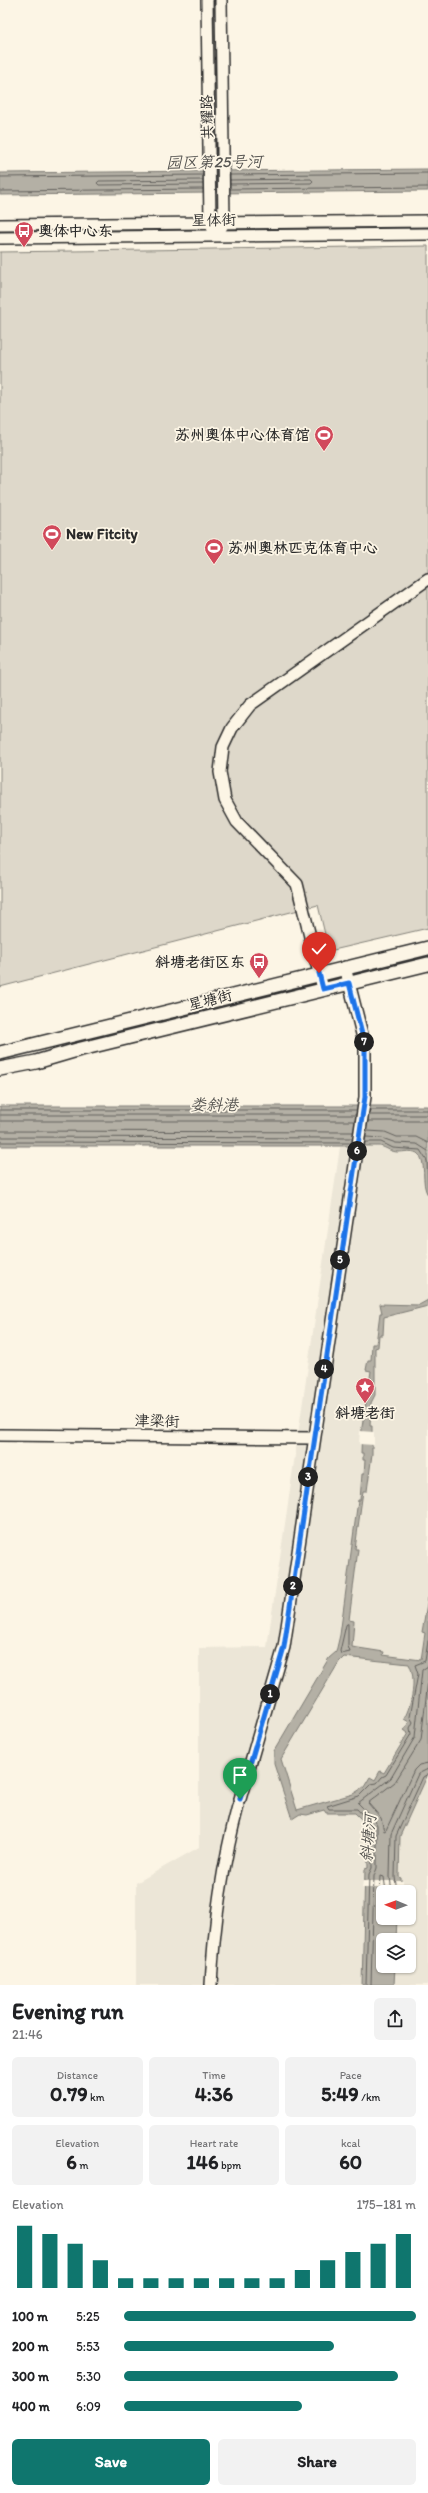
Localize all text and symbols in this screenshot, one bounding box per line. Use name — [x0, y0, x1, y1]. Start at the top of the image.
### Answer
street label: 共耀路 — [198, 94, 216, 140]
water label: 园区第25号河 — [165, 152, 266, 172]
street label: 星体街 — [191, 211, 237, 229]
bus stop icon: 奥体中心东 — [13, 220, 35, 248]
place label: 奥体中心东 — [38, 222, 113, 240]
sports icon: 苏州奥体中心体育馆 — [313, 424, 335, 452]
place label: 苏州奥体中心体育馆 — [175, 426, 310, 444]
sports icon: New Fitcity — [41, 523, 63, 551]
place label: New Fitcity — [66, 525, 139, 544]
sports icon: 苏州奥林匹克体育中心 — [203, 537, 225, 565]
place label: 苏州奥林匹克体育中心 — [228, 539, 378, 557]
pin — [302, 932, 336, 973]
icon: check — [308, 938, 330, 960]
bus stop icon: 斜塘老街区东 — [248, 951, 270, 979]
place label: 斜塘老街区东 — [155, 953, 245, 971]
street label: 星塘街 — [186, 986, 234, 1014]
pin: 7 — [354, 1032, 374, 1052]
text: 7 — [361, 1035, 367, 1048]
water label: 娄斜港 — [190, 1095, 240, 1114]
pin: 6 — [347, 1141, 367, 1161]
text: 6 — [354, 1144, 360, 1157]
pin: 5 — [330, 1250, 350, 1270]
text: 5 — [337, 1253, 343, 1266]
pin: 4 — [314, 1359, 334, 1379]
text: 4 — [321, 1362, 327, 1375]
place icon: 斜塘老街 — [354, 1376, 376, 1404]
place label: 斜塘老街 — [335, 1404, 395, 1422]
street label: 津梁街 — [134, 1412, 180, 1430]
pin: 3 — [298, 1467, 318, 1487]
text: 3 — [305, 1470, 311, 1483]
pin: 2 — [283, 1576, 303, 1596]
text: 2 — [290, 1579, 296, 1592]
pin: 1 — [260, 1684, 280, 1704]
text: 1 — [267, 1687, 273, 1700]
pin — [223, 1758, 257, 1799]
icon: arrive — [229, 1764, 251, 1786]
water label: 斜塘河 — [356, 1810, 380, 1863]
north arrow — [376, 1885, 416, 1925]
map controls — [376, 1885, 416, 1973]
button: layers — [376, 1933, 416, 1973]
text: Evening run — [12, 1998, 124, 2025]
button: share — [374, 1998, 416, 2040]
text: 21:46 — [12, 2027, 43, 2042]
text: Distance — [57, 2069, 98, 2082]
text: Time — [202, 2069, 226, 2082]
text: Pace — [340, 2069, 362, 2082]
text: 0.79 — [50, 2082, 88, 2106]
text: 4:36 — [195, 2082, 233, 2106]
text: 5:49 — [321, 2082, 359, 2106]
text: km — [88, 2091, 105, 2104]
text: /km — [359, 2091, 380, 2104]
text: Elevation — [55, 2137, 99, 2150]
text: Heart rate — [190, 2137, 238, 2150]
text: kcal — [341, 2137, 360, 2150]
text: 6 — [66, 2150, 77, 2174]
text: 146 — [187, 2150, 218, 2174]
text: 60 — [339, 2150, 362, 2174]
text: m — [77, 2159, 88, 2172]
text: bpm — [218, 2159, 241, 2172]
text: Elevation — [12, 2197, 64, 2212]
text: 175–181 m — [356, 2197, 416, 2212]
text: 100 m — [12, 2309, 48, 2324]
text: 5:25 — [76, 2309, 100, 2324]
text: 200 m — [12, 2339, 49, 2354]
text: 5:53 — [76, 2339, 100, 2354]
text: 300 m — [12, 2369, 49, 2384]
text: 5:30 — [76, 2369, 101, 2384]
text: 400 m — [12, 2399, 50, 2414]
text: 6:09 — [76, 2399, 101, 2414]
button: Save — [12, 2439, 210, 2485]
button: Share — [218, 2439, 416, 2485]

